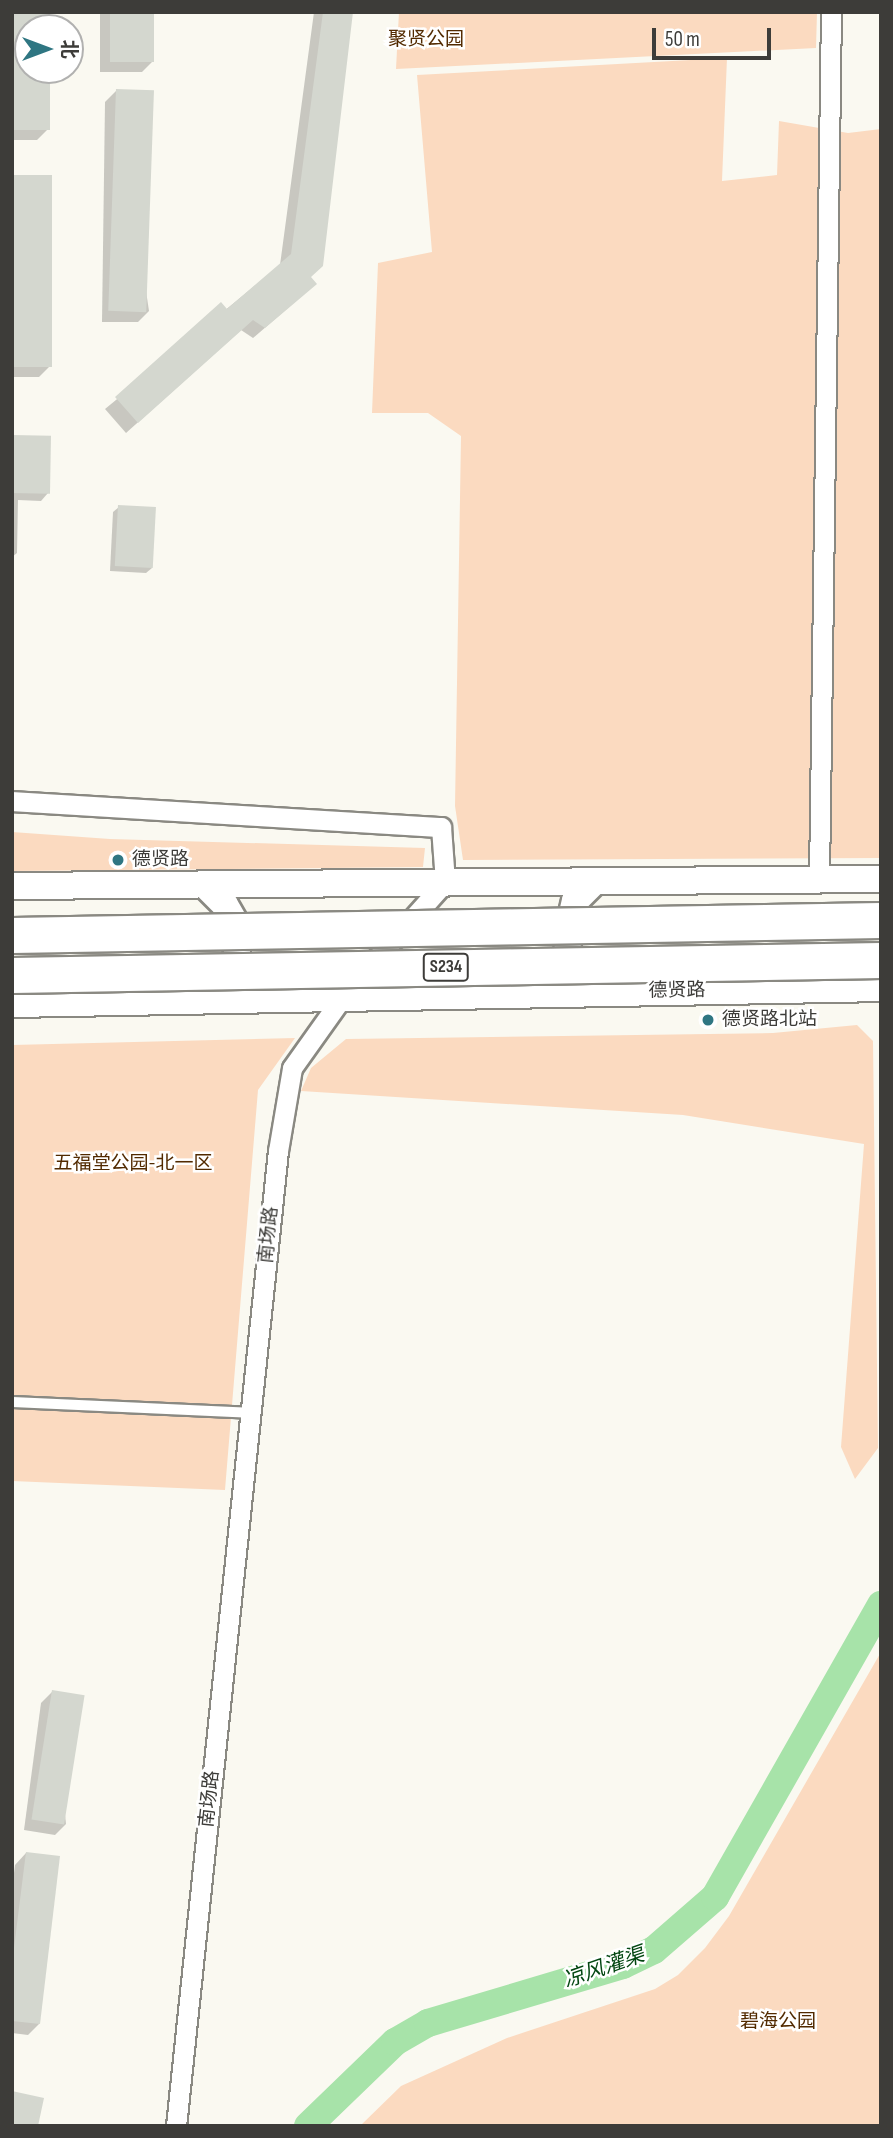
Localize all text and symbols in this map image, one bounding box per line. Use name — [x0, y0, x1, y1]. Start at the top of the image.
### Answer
north arrow — [14, 14, 84, 84]
scale bar — [655, 14, 774, 58]
text: 50 m — [665, 27, 700, 52]
park label: 聚贤公园 — [388, 29, 464, 51]
text: 北 — [57, 39, 80, 59]
place label: 德贤路 — [132, 849, 189, 871]
marker: 德贤路 — [110, 852, 126, 868]
road number: S234 — [422, 952, 471, 982]
street label: 德贤路 — [648, 979, 706, 1003]
place label: 德贤路北站 — [722, 1009, 817, 1031]
marker: 德贤路北站 — [700, 1012, 716, 1028]
park label: 五福堂公园-北一区 — [54, 1153, 212, 1175]
street label: 南场路 — [255, 1205, 283, 1265]
street label: 南场路 — [196, 1769, 224, 1829]
water label: 凉风灌渠 — [560, 1942, 648, 1994]
park label: 碧海公园 — [740, 2011, 816, 2033]

